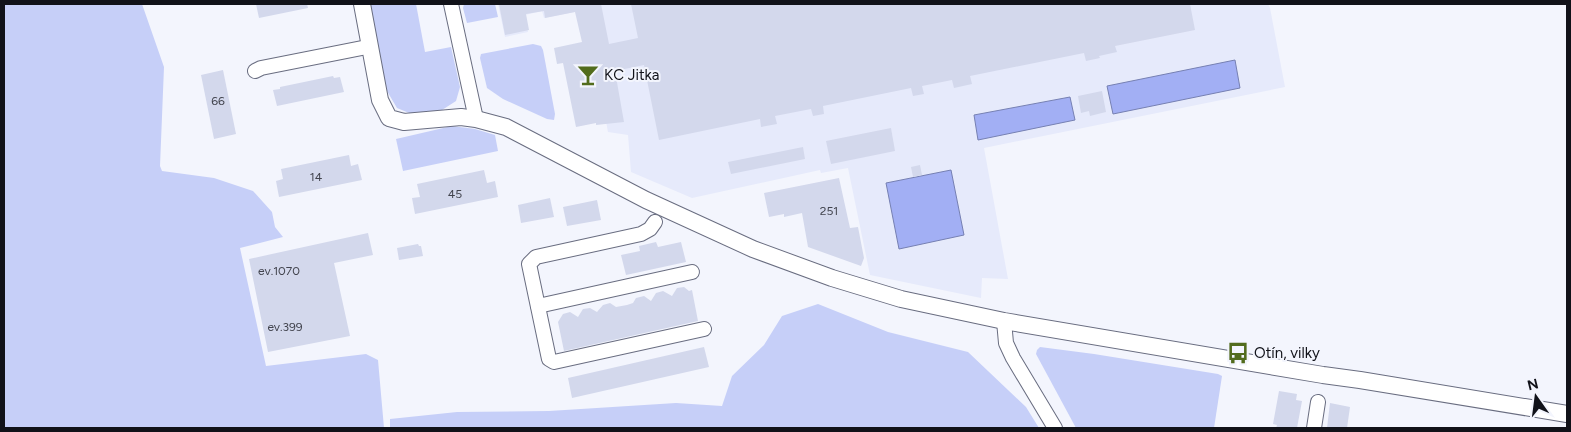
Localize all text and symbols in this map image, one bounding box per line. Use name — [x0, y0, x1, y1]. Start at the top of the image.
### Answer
bar icon: KC Jitka — [575, 62, 601, 88]
place label: KC Jitka — [604, 66, 659, 84]
house number: 66 — [211, 94, 225, 108]
house number: 14 — [310, 170, 323, 184]
house number: 45 — [448, 187, 462, 201]
house number: 251 — [820, 204, 838, 218]
house number: ev.1070 — [258, 264, 300, 278]
house number: ev.399 — [267, 320, 303, 334]
bus stop icon: Otín, vilky — [1225, 340, 1251, 366]
place label: Otín, vilky — [1254, 344, 1320, 362]
north arrow — [1511, 372, 1561, 422]
text: N — [1526, 375, 1540, 394]

